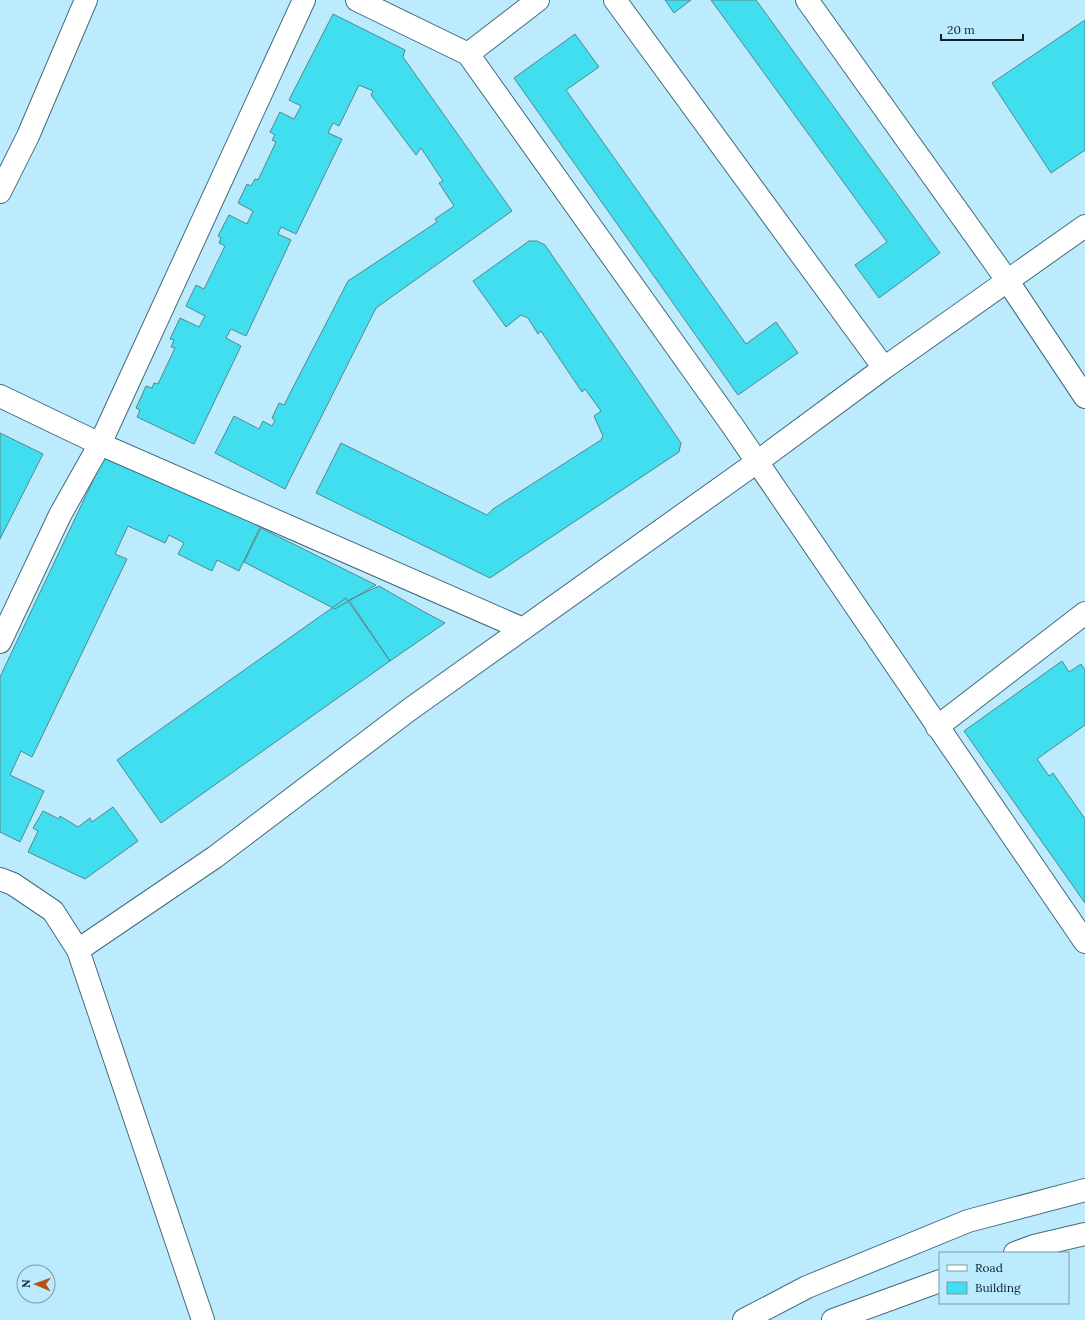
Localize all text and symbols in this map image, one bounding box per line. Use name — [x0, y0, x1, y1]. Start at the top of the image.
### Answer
scale bar — [941, 16, 1023, 42]
text: 20 m — [947, 22, 975, 37]
legend — [939, 1252, 1069, 1304]
text: Road — [975, 1260, 1003, 1275]
north arrow — [16, 1264, 56, 1304]
text: N — [19, 1279, 33, 1288]
text: Building — [975, 1280, 1021, 1295]

